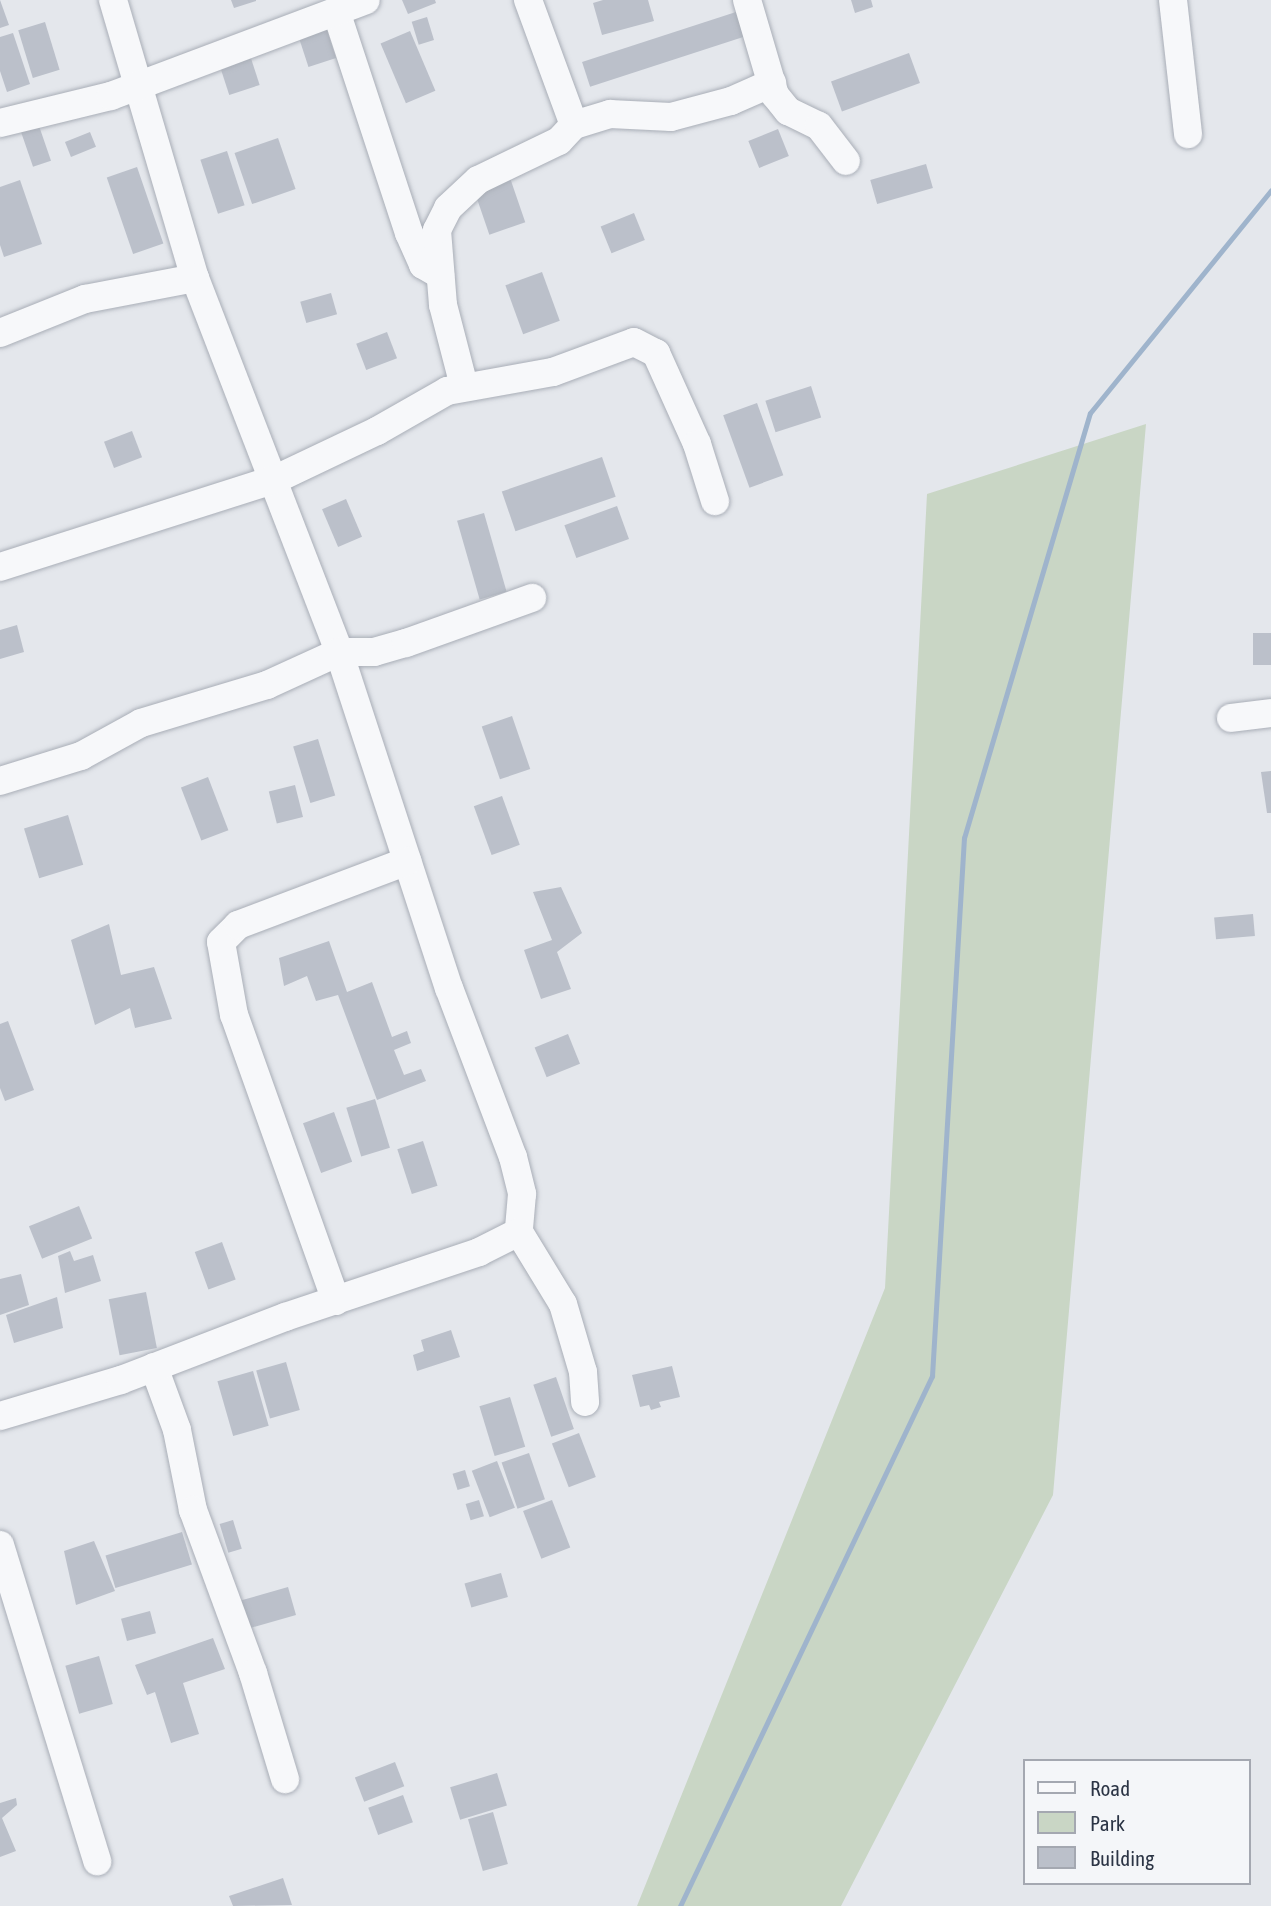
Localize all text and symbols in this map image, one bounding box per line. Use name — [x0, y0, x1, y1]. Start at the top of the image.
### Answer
legend — [1023, 1759, 1250, 1885]
text: Road — [1090, 1776, 1130, 1800]
text: Park — [1090, 1811, 1125, 1835]
text: Building — [1090, 1846, 1154, 1870]

